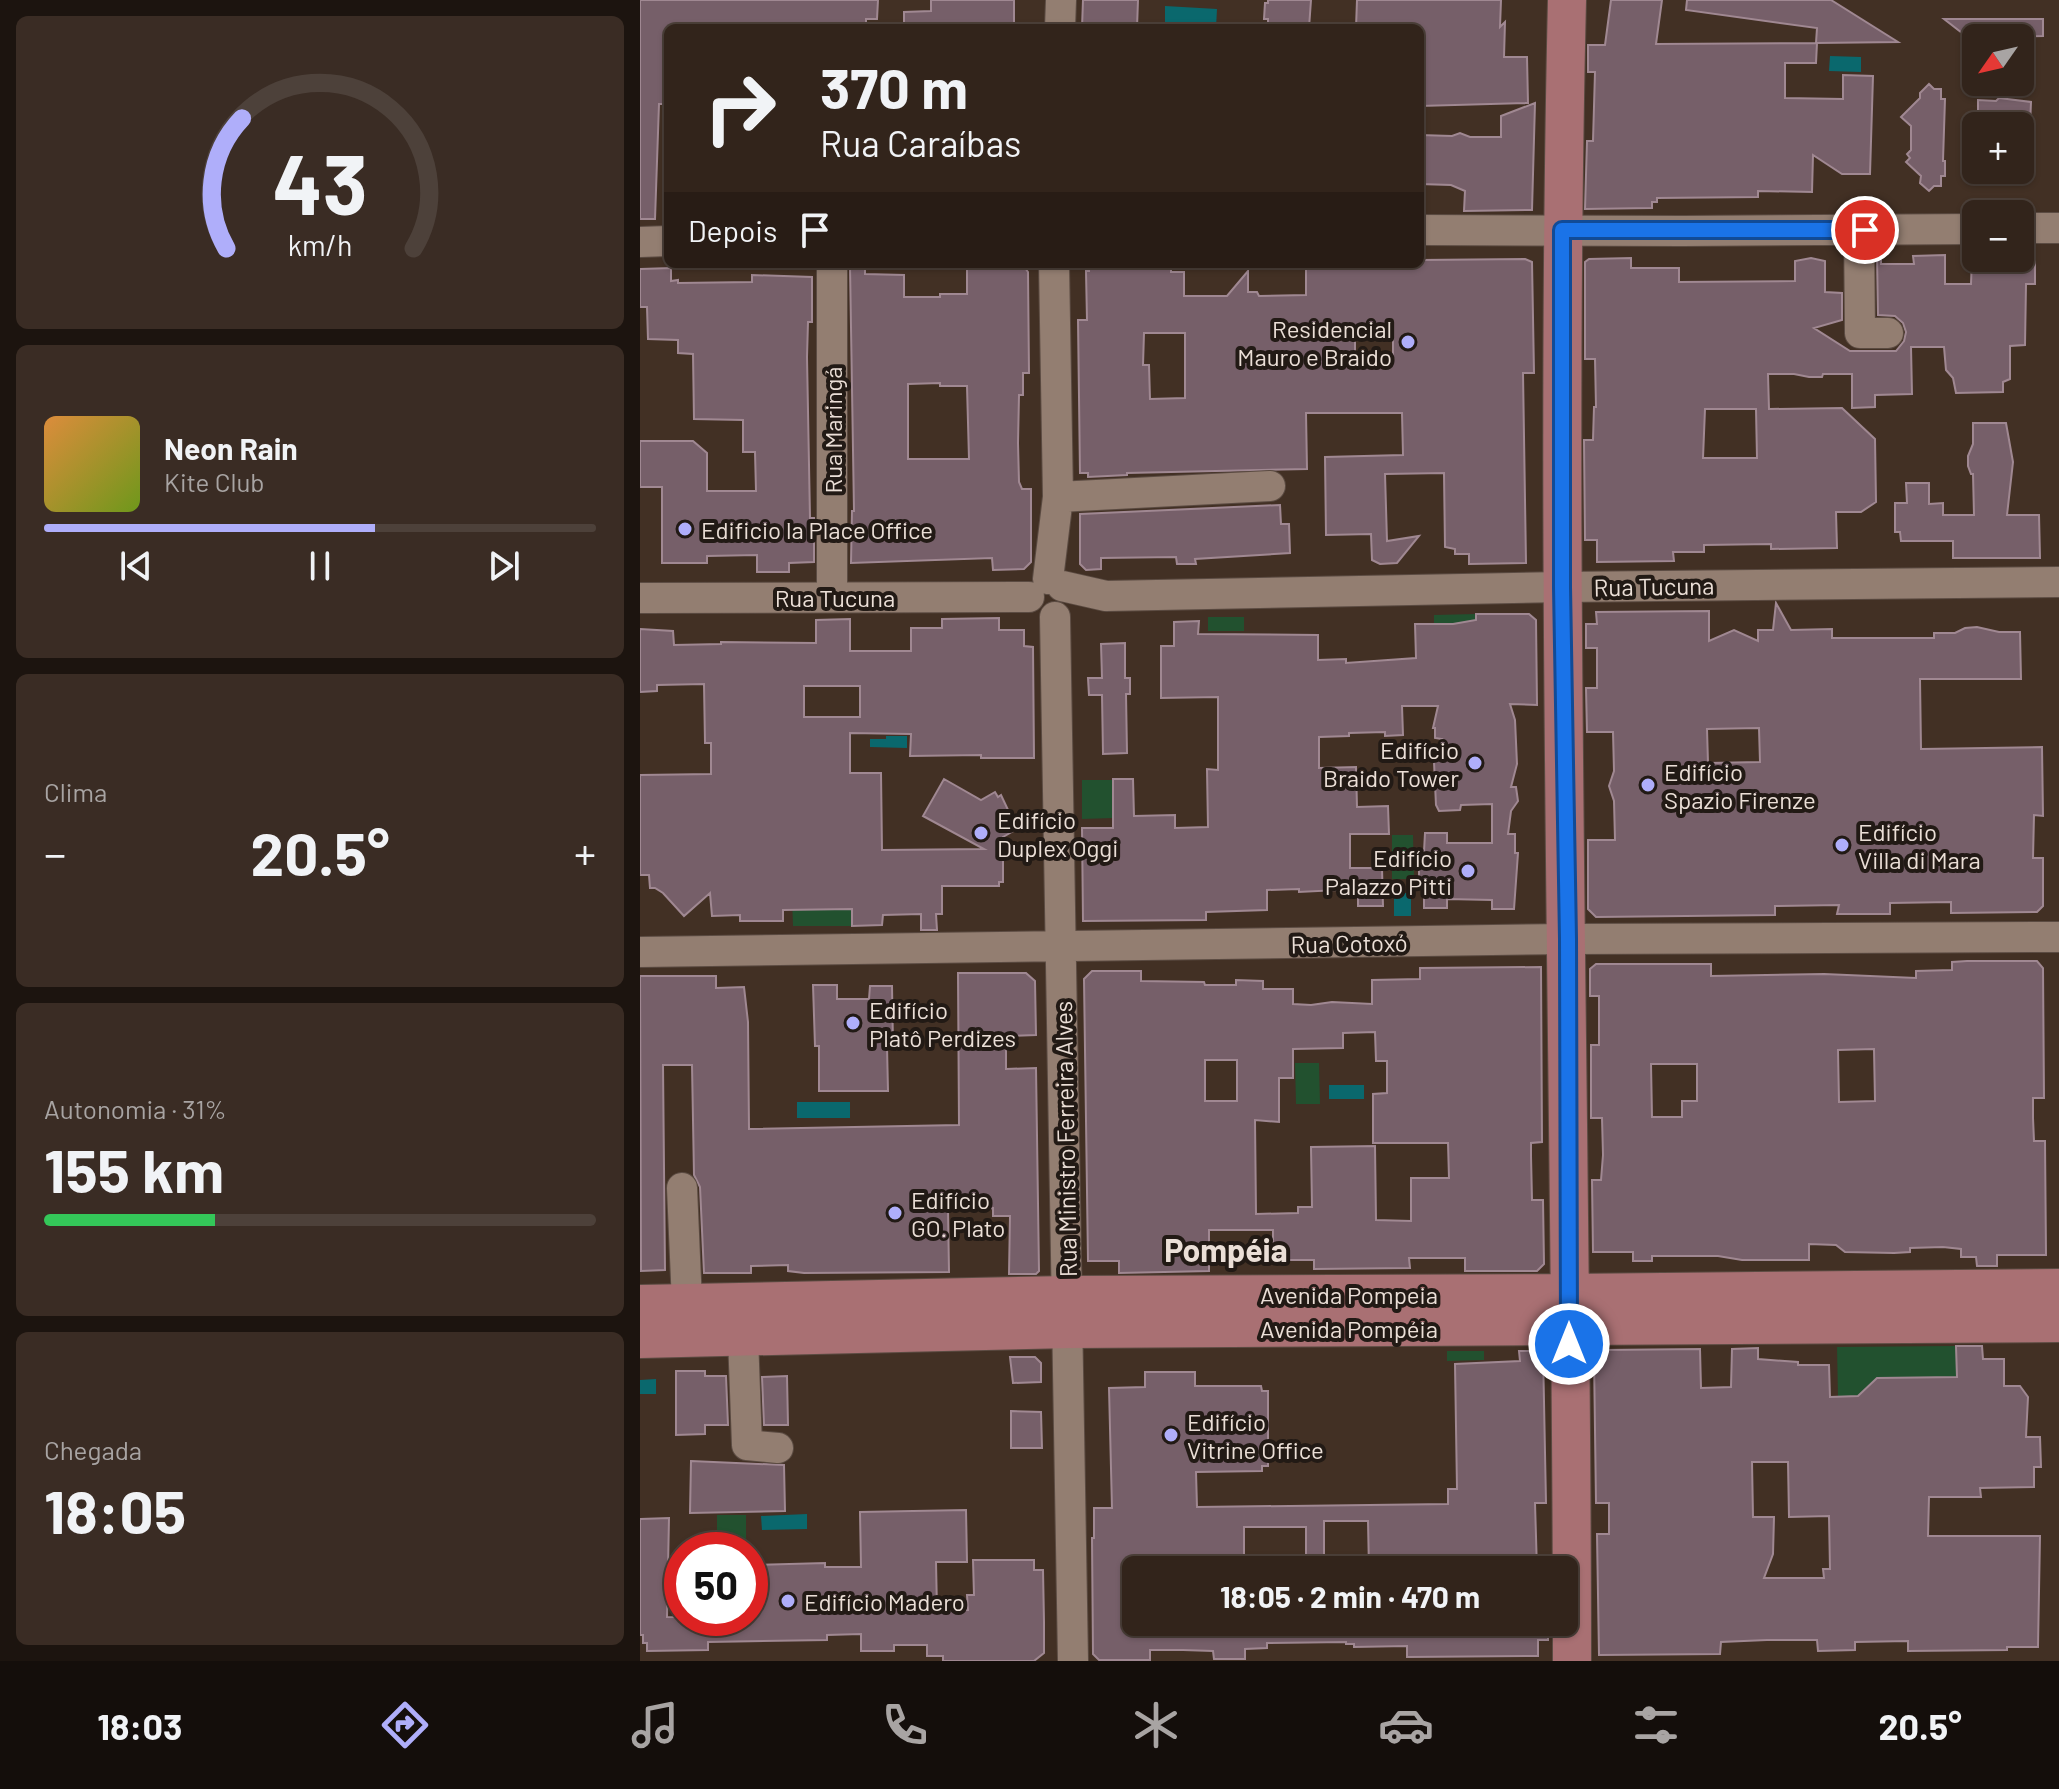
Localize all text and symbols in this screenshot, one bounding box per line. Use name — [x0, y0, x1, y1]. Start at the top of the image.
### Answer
north arrow — [1962, 24, 2034, 96]
map controls — [1962, 24, 2034, 272]
text: 370 m — [820, 53, 968, 120]
icon: right — [688, 56, 792, 160]
button: + — [1962, 112, 2034, 184]
text: Rua Caraíbas — [820, 121, 1021, 164]
text: 43 — [272, 131, 368, 231]
pin — [1831, 196, 1899, 264]
button: − — [1962, 200, 2034, 272]
icon: arrive — [793, 208, 837, 252]
icon: arrive — [1843, 208, 1887, 252]
text: Depois — [688, 212, 777, 248]
text: km/h — [288, 227, 352, 262]
place label: Residencial Mauro e Braido — [1237, 314, 1392, 371]
marker: Residencial Mauro e Braido — [1399, 333, 1417, 351]
street label: Rua Maringá — [818, 367, 847, 493]
text: Neon Rain — [164, 430, 298, 466]
text: Kite Club — [164, 466, 265, 497]
place label: Edificio la Place Office — [701, 515, 933, 544]
marker: Edificio la Place Office — [676, 520, 694, 538]
icon: previous — [114, 544, 158, 588]
icon: pause — [298, 544, 342, 588]
icon: next — [482, 544, 526, 588]
street label: Rua Tucuna — [1593, 570, 1715, 602]
street label: Rua Tucuna — [775, 583, 895, 612]
place label: Edifício Braido Tower — [1323, 735, 1459, 792]
marker: Edifício Braido Tower — [1466, 754, 1484, 772]
place label: Edifício Spazio Firenze — [1664, 757, 1816, 814]
text: Clima — [44, 776, 107, 807]
marker: Edifício Spazio Firenze — [1639, 776, 1657, 794]
place label: Edifício Duplex Oggi — [997, 805, 1118, 862]
text: 20.5° — [251, 816, 389, 888]
place label: Edifício Villa di Mara — [1858, 817, 1981, 874]
marker: Edifício Duplex Oggi — [972, 824, 990, 842]
text: − — [44, 826, 66, 879]
text: + — [574, 826, 596, 879]
marker: Edifício Villa di Mara — [1833, 836, 1851, 854]
place label: Edifício Palazzo Pitti — [1325, 843, 1452, 900]
marker: Edifício Palazzo Pitti — [1459, 862, 1477, 880]
street label: Rua Cotoxó — [1290, 927, 1408, 959]
place label: Edifício Platô Perdizes — [869, 995, 1016, 1052]
street label: Rua Ministro Ferreira Alves — [1048, 1001, 1082, 1277]
marker: Edifício Platô Perdizes — [844, 1014, 862, 1032]
text: Autonomia · 31% — [44, 1093, 227, 1124]
text: 155 km — [44, 1133, 224, 1205]
place label: Edifício GO. Plato — [911, 1185, 1005, 1242]
marker: Edifício GO. Plato — [886, 1204, 904, 1222]
district label: Pompéia — [1164, 1230, 1288, 1268]
street label: Avenida Pompeia — [1260, 1280, 1438, 1309]
position arrow — [1527, 1302, 1611, 1386]
street label: Avenida Pompéia — [1260, 1314, 1438, 1343]
place label: Edifício Vitrine Office — [1187, 1407, 1324, 1464]
marker: Edifício Vitrine Office — [1162, 1426, 1180, 1444]
text: Chegada — [44, 1434, 142, 1465]
text: 18:05 — [44, 1474, 186, 1546]
speed limit sign: 50 — [664, 1532, 768, 1636]
text: 18:05 · 2 min · 470 m — [1220, 1578, 1480, 1614]
place label: Edifício Madero — [804, 1587, 965, 1616]
marker: Edifício Madero — [779, 1592, 797, 1610]
icon: directions — [377, 1697, 433, 1753]
icon: music — [627, 1697, 683, 1753]
icon: phone — [877, 1697, 933, 1753]
icon: climate — [1128, 1697, 1184, 1753]
icon: car — [1378, 1697, 1434, 1753]
icon: filters — [1628, 1697, 1684, 1753]
text: 18:03 — [97, 1704, 182, 1747]
text: 20.5° — [1878, 1704, 1962, 1747]

